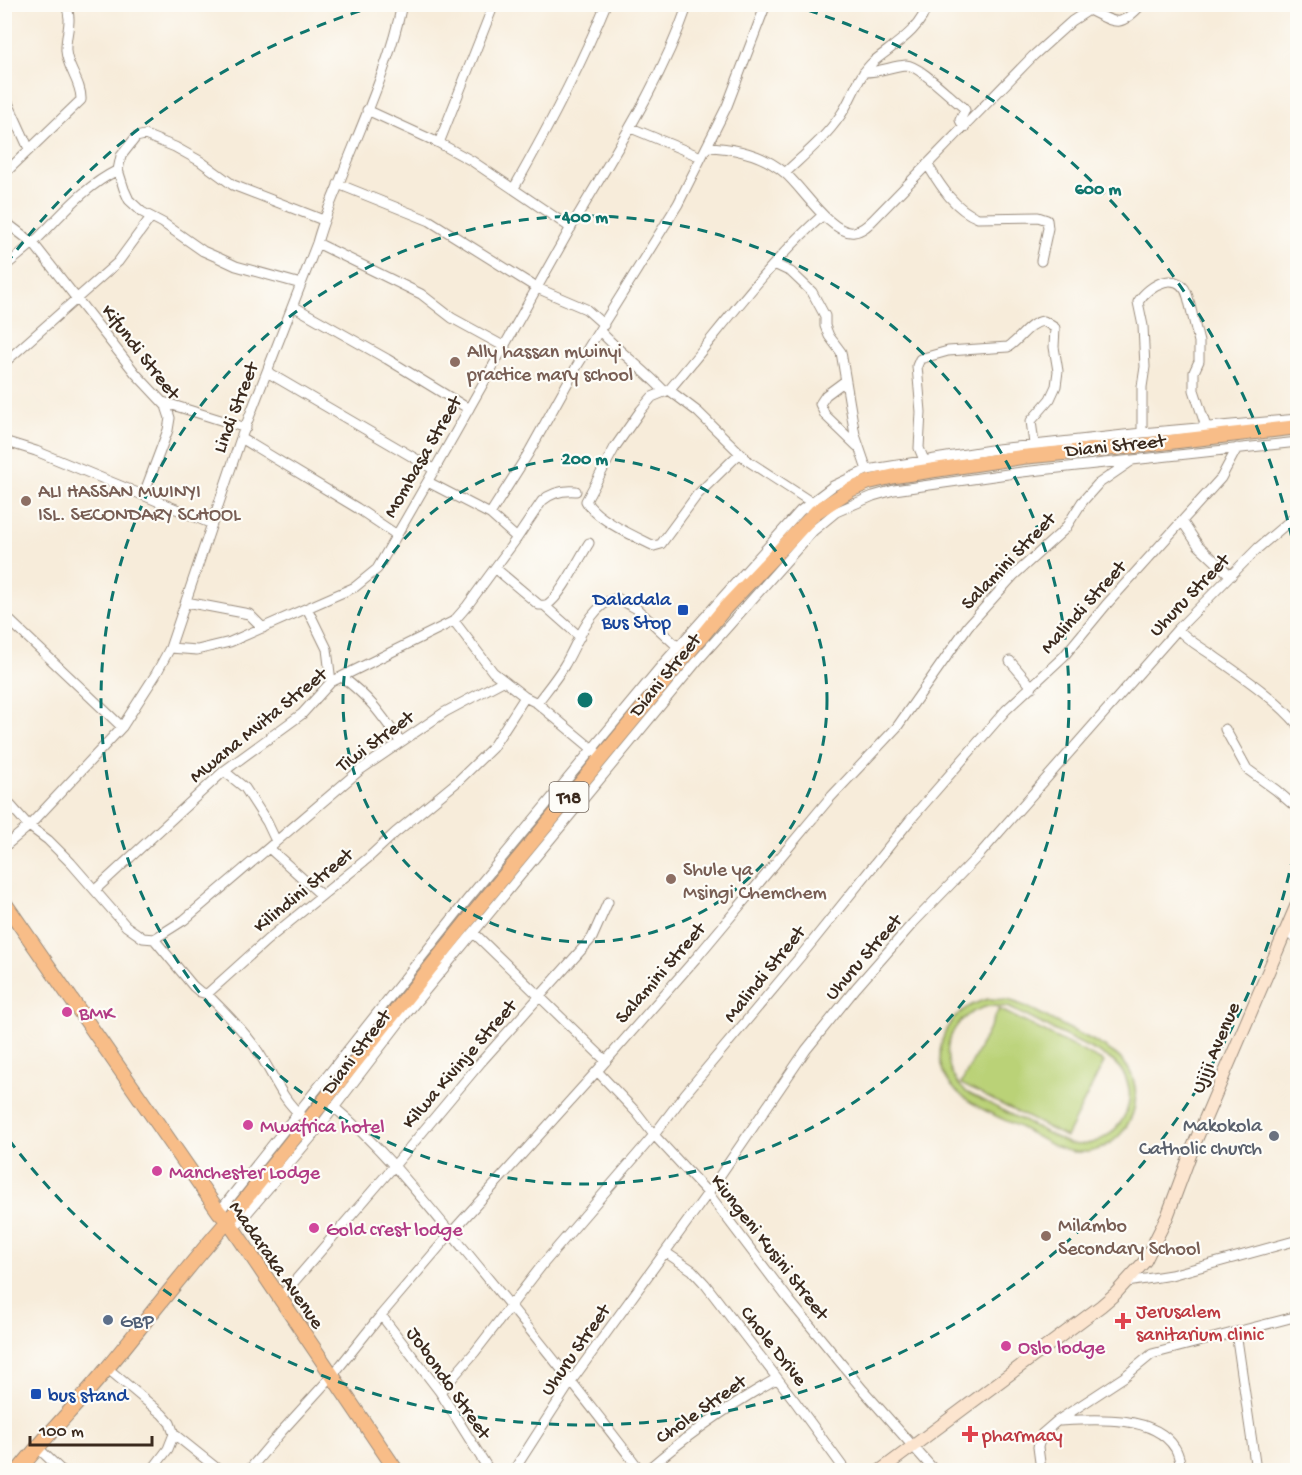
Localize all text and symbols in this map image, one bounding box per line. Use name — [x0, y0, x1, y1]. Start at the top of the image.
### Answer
text: 600 m — [1075, 180, 1122, 201]
text: 400 m — [561, 208, 608, 229]
street label: Kifundi Street — [95, 301, 185, 407]
place label: Ally hassan mwinyi practice mary school — [466, 342, 633, 388]
marker: Ally hassan mwinyi practice mary school — [448, 355, 462, 369]
street label: Lindi Street — [209, 358, 266, 457]
street label: Mombasa Street — [380, 391, 469, 523]
street label: Diani Street — [1062, 431, 1168, 464]
text: 200 m — [562, 450, 608, 471]
place label: ALI HASSAN MWINYI ISL. SECONDARY SCHOOL — [38, 482, 241, 528]
marker: ALI HASSAN MWINYI ISL. SECONDARY SCHOOL — [19, 494, 33, 508]
street label: Salamini Street — [957, 508, 1063, 616]
street label: Uhuru Street — [1145, 549, 1237, 643]
street label: Malindi Street — [1037, 556, 1134, 660]
place label: Daladala Bus Stop — [591, 590, 672, 636]
marker: Daladala Bus Stop — [676, 603, 690, 617]
street label: Diani Street — [625, 629, 708, 724]
street label: Mwana Mvita Street — [186, 663, 334, 789]
centre of rings — [575, 690, 595, 710]
street label: Tiwi Street — [332, 706, 421, 779]
road number: T18 — [550, 782, 588, 812]
street label: Kilindini Street — [250, 843, 360, 939]
place label: Shule ya Msingi Chemchem — [683, 860, 827, 906]
marker: Shule ya Msingi Chemchem — [664, 872, 678, 886]
street label: Uhuru Street — [821, 909, 909, 1006]
street label: Salamini Street — [612, 918, 713, 1030]
street label: Malindi Street — [720, 921, 813, 1028]
street label: Kilwa Kivinje Street — [398, 995, 524, 1134]
street label: Ujiji Avenue — [1188, 999, 1247, 1097]
place label: BMK — [78, 1004, 116, 1027]
marker: BMK — [60, 1005, 74, 1019]
street label: Diani Street — [317, 1005, 398, 1102]
place label: Makokola Catholic church — [1139, 1116, 1263, 1162]
place label: Mwafrica hotel — [260, 1117, 385, 1140]
marker: Mwafrica hotel — [241, 1118, 255, 1132]
marker: Makokola Catholic church — [1267, 1129, 1281, 1143]
place label: Manchester Lodge — [169, 1163, 321, 1186]
marker: Manchester Lodge — [150, 1164, 164, 1178]
street label: Kiungeni Kusini Street — [704, 1171, 833, 1327]
street label: Madaraka Avenue — [222, 1198, 328, 1335]
place label: Milambo Secondary School — [1058, 1216, 1201, 1262]
place label: Gold crest lodge — [326, 1220, 463, 1243]
marker: Gold crest lodge — [307, 1221, 321, 1235]
marker: Milambo Secondary School — [1039, 1229, 1053, 1243]
street label: Uhuru Street — [537, 1299, 618, 1401]
place label: Jerusalem sanitarium clinic — [1136, 1302, 1265, 1348]
street label: Chole Drive — [734, 1303, 811, 1392]
place label: GBP — [120, 1312, 155, 1335]
marker: Jerusalem sanitarium clinic — [1114, 1312, 1132, 1330]
marker: GBP — [101, 1313, 115, 1327]
street label: Jobondo Street — [400, 1324, 495, 1446]
place label: Oslo lodge — [1018, 1338, 1106, 1361]
marker: Oslo lodge — [999, 1339, 1013, 1353]
street label: Chole Street — [653, 1370, 753, 1450]
place label: bus stand — [48, 1386, 130, 1409]
marker: bus stand — [29, 1387, 43, 1401]
scale bar — [30, 1409, 152, 1447]
text: 100 m — [38, 1422, 84, 1443]
place label: pharmacy — [981, 1426, 1063, 1449]
marker: pharmacy — [963, 1427, 977, 1441]

